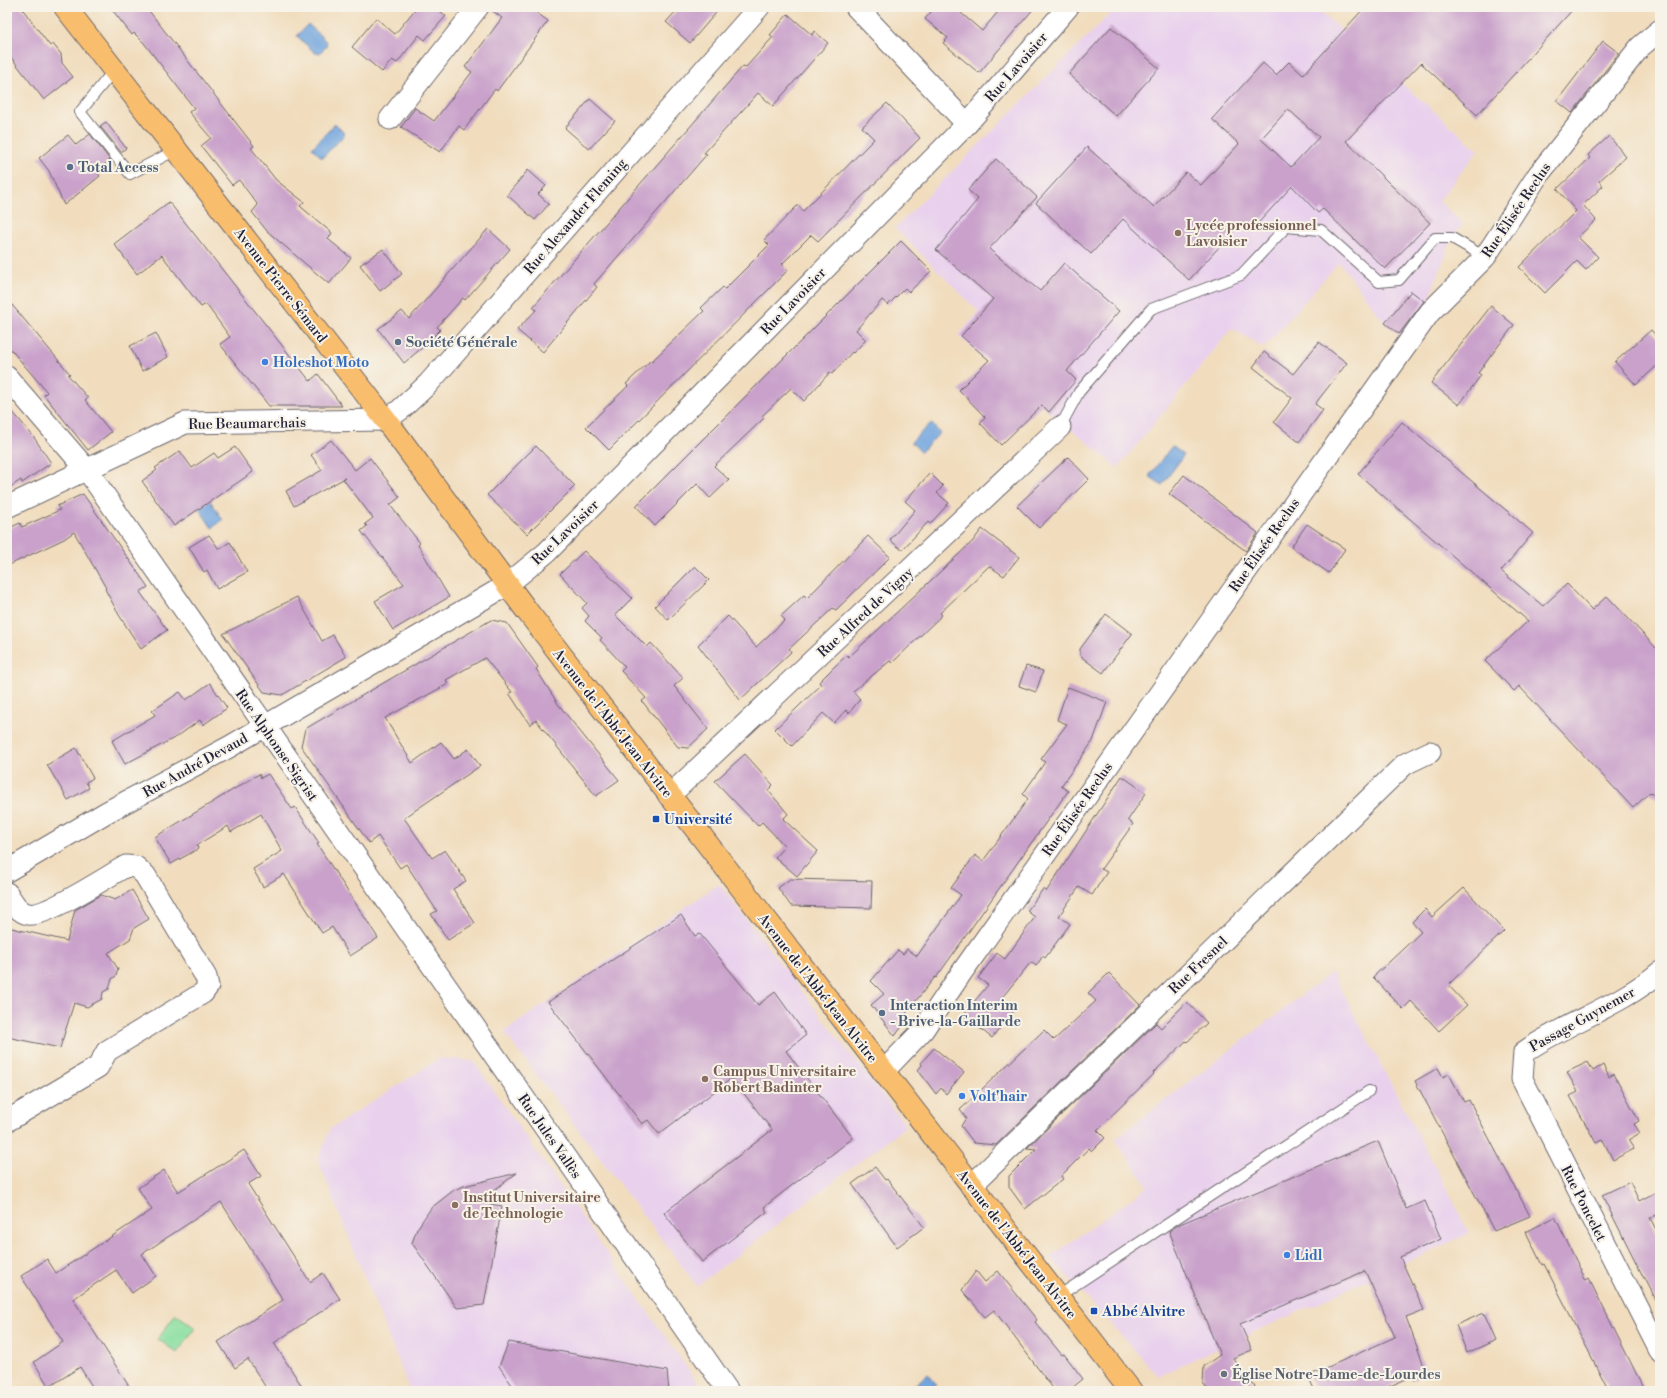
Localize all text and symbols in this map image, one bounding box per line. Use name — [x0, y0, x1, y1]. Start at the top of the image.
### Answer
street label: Rue Lavoisier — [981, 29, 1052, 106]
street label: Rue Alexander Fleming — [520, 154, 632, 278]
street label: Rue Élisée Reclus — [1477, 158, 1555, 262]
place label: Total Access — [78, 159, 159, 177]
marker: Total Access — [65, 162, 75, 172]
place label: Lycée professionnel Lavoisier — [1186, 217, 1317, 251]
street label: Avenue Pierre Sémard — [229, 224, 331, 347]
marker: Lycée professionnel Lavoisier — [1173, 228, 1183, 238]
street label: Rue Lavoisier — [757, 264, 830, 339]
place label: Société Générale — [406, 334, 518, 352]
marker: Société Générale — [393, 337, 403, 347]
place label: Holeshot Moto — [273, 354, 369, 372]
marker: Holeshot Moto — [260, 357, 270, 367]
street label: Rue Beaumarchais — [188, 414, 306, 434]
street label: Rue Élisée Reclus — [1224, 494, 1304, 596]
street label: Rue Lavoisier — [528, 496, 603, 569]
street label: Rue Alfred de Vigny — [814, 564, 917, 662]
street label: Avenue de l'Abbé Jean Alvitre — [548, 645, 676, 802]
street label: Rue Alphonse Sigrist — [231, 686, 322, 805]
street label: Rue André Devaud — [140, 730, 251, 802]
street label: Rue Élisée Reclus — [1037, 758, 1117, 860]
place label: Université — [664, 811, 733, 829]
marker: Université — [651, 814, 661, 824]
street label: Avenue de l'Abbé Jean Alvitre — [753, 910, 881, 1067]
street label: Rue Fresnel — [1165, 933, 1232, 998]
street label: Passage Guynemer — [1526, 983, 1639, 1056]
place label: Interaction Interim - Brive-la-Gaillarde — [890, 997, 1022, 1031]
marker: Interaction Interim - Brive-la-Gaillarde — [877, 1008, 887, 1018]
place label: Campus Universitaire Robert Badinter — [713, 1063, 857, 1097]
marker: Campus Universitaire Robert Badinter — [700, 1074, 710, 1084]
place label: Volt'hair — [969, 1088, 1027, 1106]
street label: Rue Jules Vallès — [513, 1091, 585, 1182]
marker: Volt'hair — [957, 1091, 967, 1101]
street label: Rue Poncelet — [1556, 1162, 1610, 1244]
street label: Avenue de l'Abbé Jean Alvitre — [952, 1166, 1080, 1323]
place label: Institut Universitaire de Technologie — [463, 1189, 601, 1223]
marker: Institut Universitaire de Technologie — [450, 1200, 460, 1210]
place label: Lidl — [1295, 1247, 1323, 1265]
marker: Lidl — [1282, 1250, 1292, 1260]
place label: Abbé Alvitre — [1101, 1303, 1186, 1321]
marker: Abbé Alvitre — [1089, 1306, 1099, 1316]
place label: Église Notre-Dame-de-Lourdes — [1232, 1364, 1441, 1384]
marker: Église Notre-Dame-de-Lourdes — [1219, 1369, 1229, 1379]

